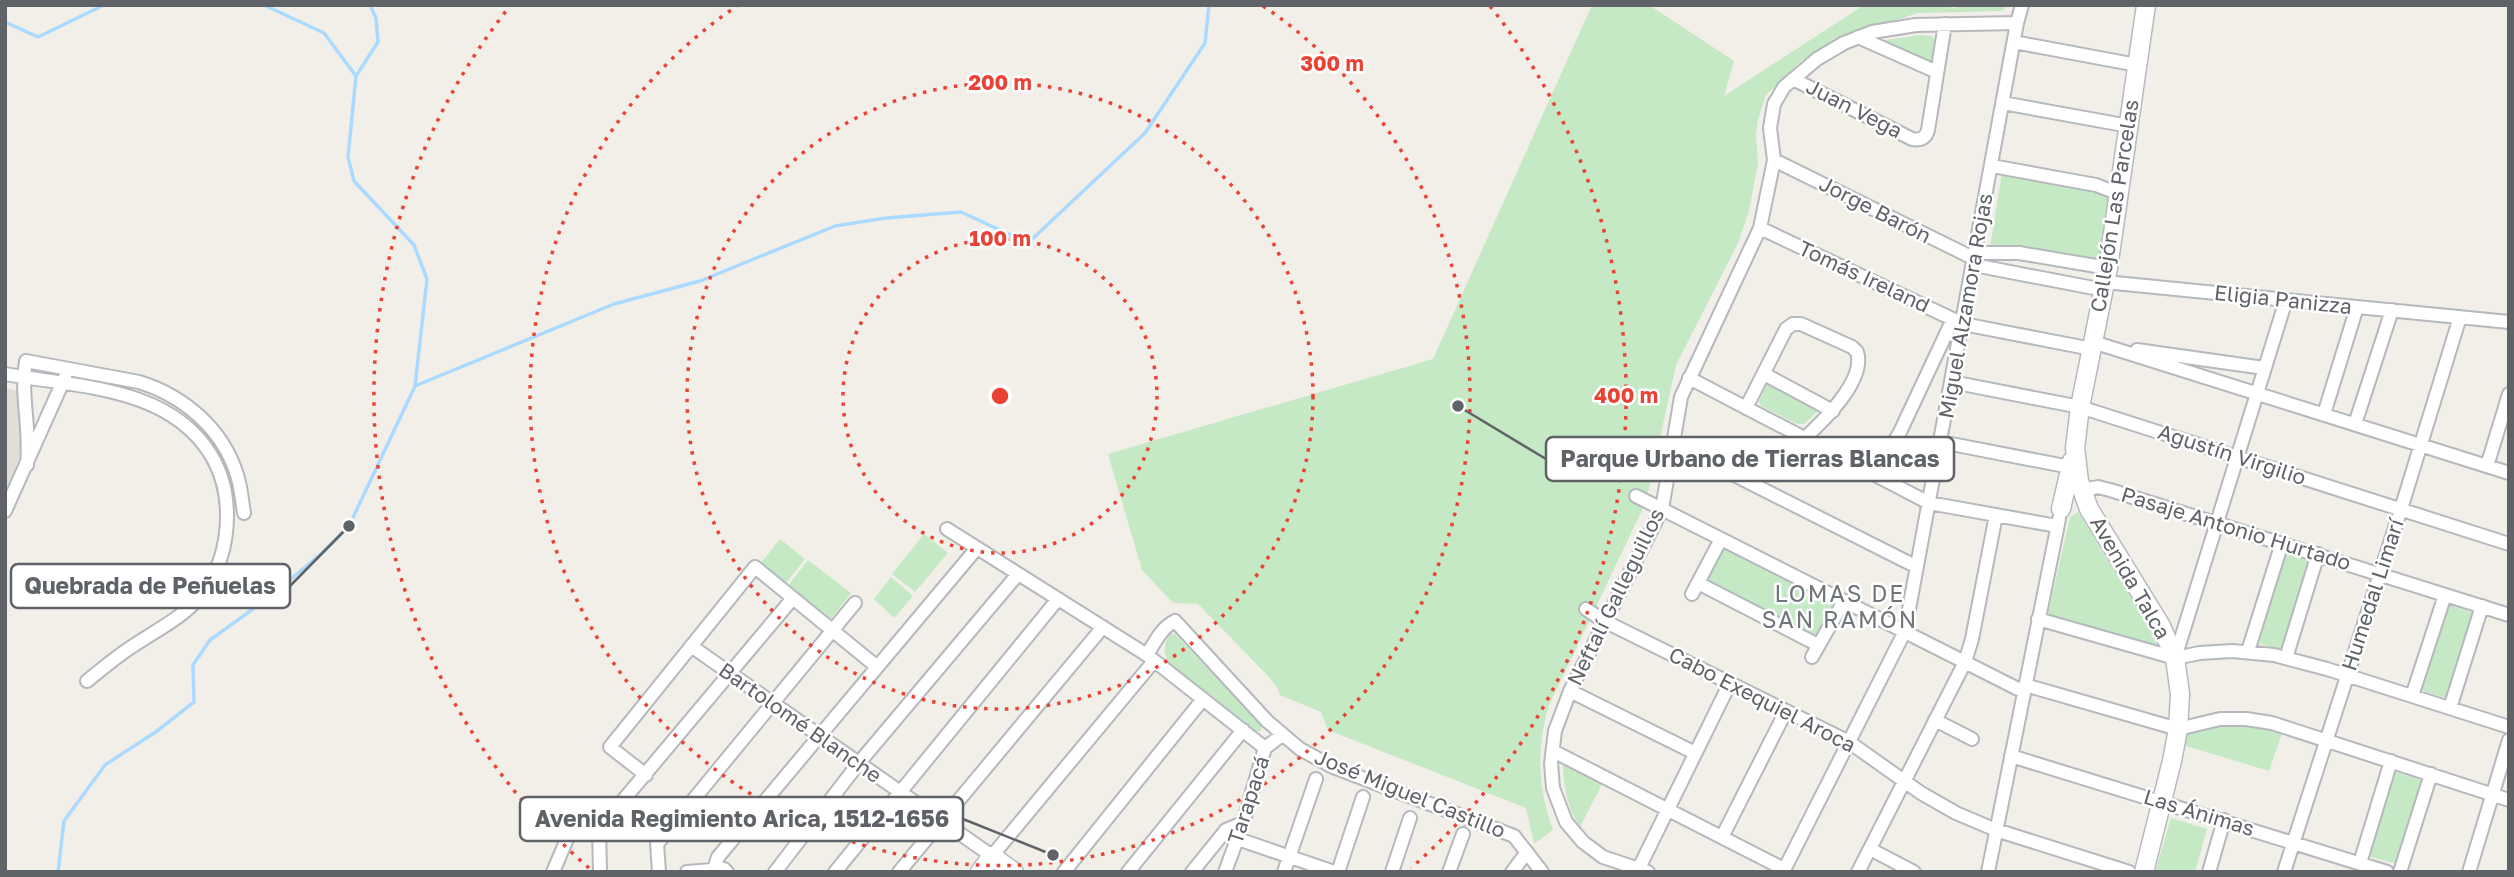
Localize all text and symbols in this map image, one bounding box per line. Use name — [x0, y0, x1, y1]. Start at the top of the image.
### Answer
text: 300 m — [1300, 50, 1364, 76]
text: 200 m — [968, 69, 1032, 95]
street label: Juan Vega — [1802, 73, 1907, 143]
street label: Callejón Las Parcelas — [2084, 98, 2144, 314]
street label: Jorge Barón — [1815, 170, 1936, 248]
street label: Miguel Alzamora Rojas — [1932, 191, 1998, 420]
text: 100 m — [969, 225, 1031, 251]
street label: Tomás Ireland — [1795, 234, 1934, 318]
street label: Eligia Panizza — [2213, 279, 2353, 319]
text: 400 m — [1594, 382, 1658, 408]
centre of rings — [988, 384, 1012, 408]
street label: Agustín Virgilio — [2155, 418, 2310, 490]
callout: Parque Urbano de Tierras Blancas — [1546, 437, 1954, 481]
text: Parque Urbano de Tierras Blancas — [1560, 444, 1940, 472]
street label: Pasaje Antonio Hurtado — [2118, 481, 2354, 575]
street label: Neftalí Galleguillos — [1561, 504, 1669, 689]
street label: Avenida Talca — [2085, 511, 2177, 644]
street label: Humedal Limarí — [2335, 514, 2409, 674]
callout: Quebrada de Peñuelas — [11, 564, 290, 608]
text: Quebrada de Peñuelas — [24, 571, 276, 599]
district label: LOMAS DE SAN RAMÓN — [1762, 579, 1918, 633]
street label: Cabo Exequiel Aroca — [1665, 641, 1860, 758]
street label: Bartolomé Blanche — [714, 656, 887, 788]
street label: José Miguel Castillo — [1311, 743, 1510, 843]
street label: Tarapacá — [1222, 752, 1274, 847]
street label: Las Ánimas — [2141, 783, 2258, 841]
callout: Avenida Regimiento Arica, 1512-1656 — [520, 797, 963, 841]
text: Avenida Regimiento Arica, 1512-1656 — [535, 804, 949, 832]

